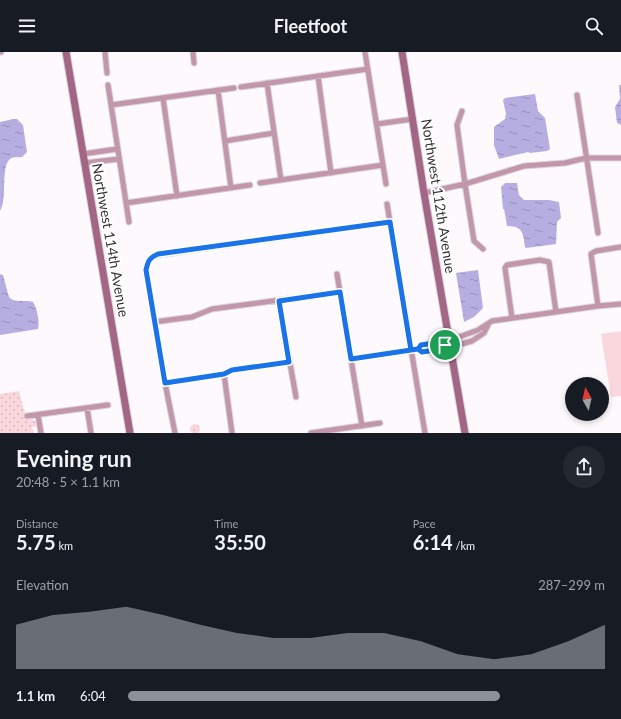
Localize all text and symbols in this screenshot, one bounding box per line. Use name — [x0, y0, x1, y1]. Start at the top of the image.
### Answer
icon: menu — [16, 15, 38, 37]
text: Fleetfoot — [274, 15, 347, 37]
icon: search — [583, 15, 605, 37]
street label: Northwest 112th Avenue — [418, 118, 460, 274]
street label: Northwest 114th Avenue — [89, 162, 133, 318]
pin — [428, 328, 462, 362]
icon: arrive — [434, 334, 456, 356]
north arrow — [565, 377, 609, 421]
map controls — [565, 377, 609, 421]
text: Evening run — [16, 445, 132, 472]
button: share — [563, 446, 605, 488]
text: 20:48 · 5 × 1.1 km — [16, 474, 120, 490]
text: Distance — [16, 517, 58, 530]
text: Time — [214, 517, 238, 530]
text: Pace — [413, 517, 436, 530]
text: 5.75 — [16, 530, 56, 554]
text: 35:50 — [214, 530, 266, 554]
text: 6:14 — [413, 530, 453, 554]
text: km — [56, 539, 73, 552]
text: /km — [453, 539, 475, 552]
text: Elevation — [16, 577, 69, 593]
text: 287–299 m — [538, 577, 605, 593]
text: 1.1 km — [16, 688, 55, 704]
text: 6:04 — [80, 688, 106, 704]

